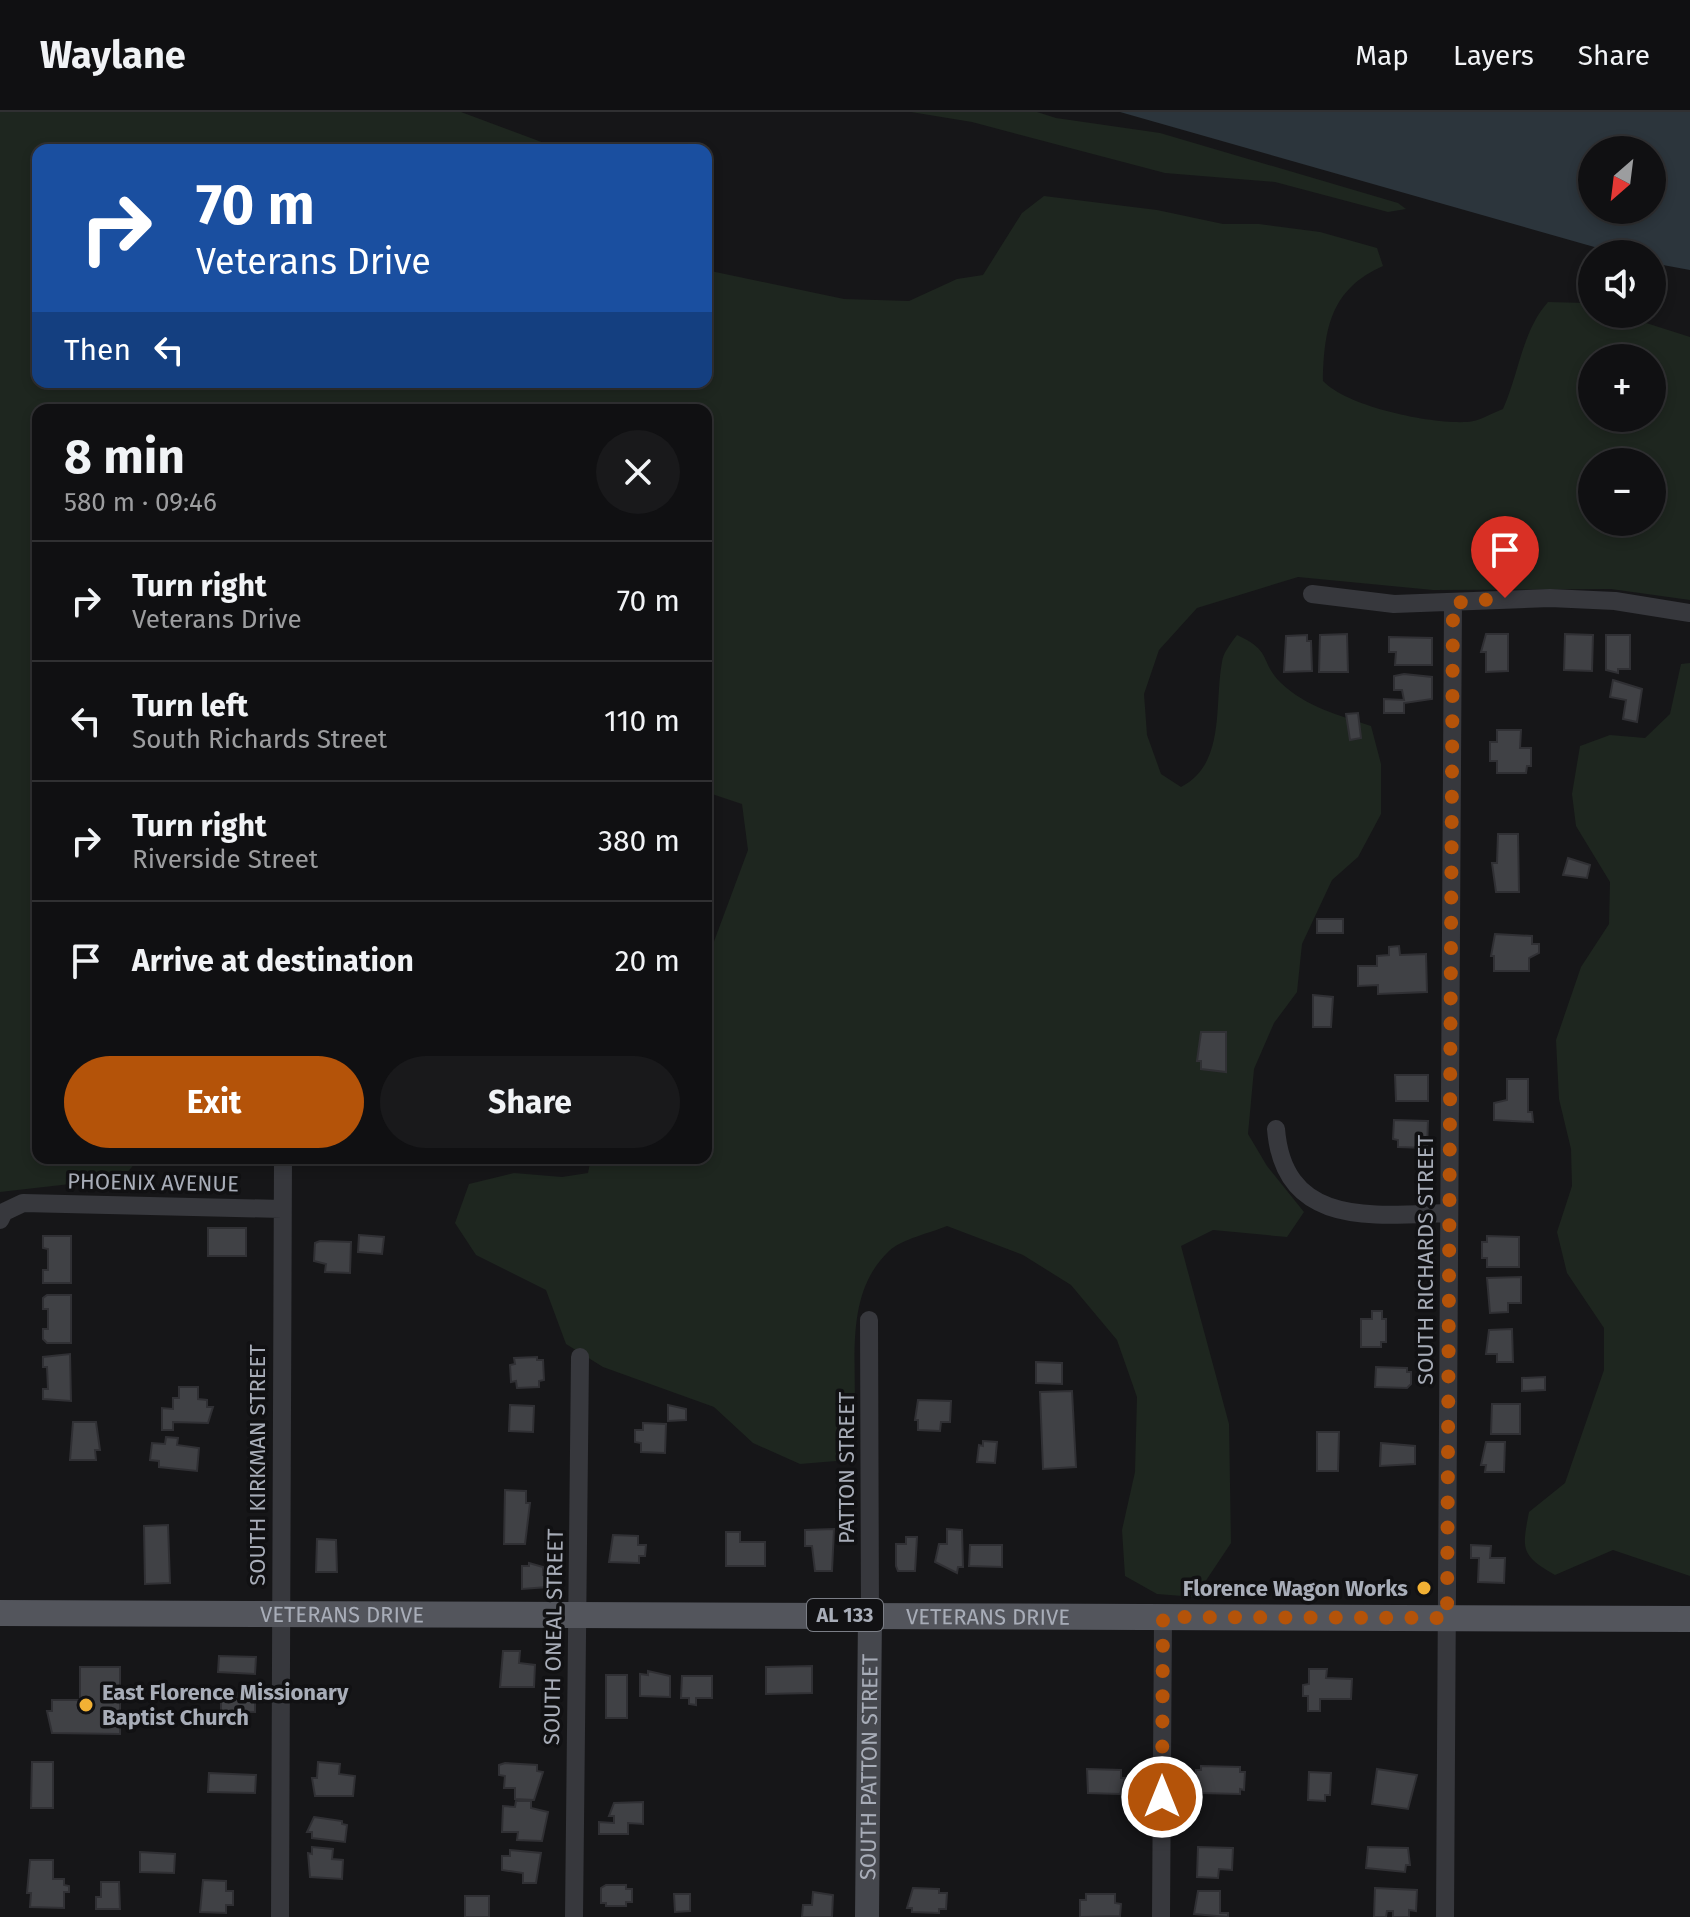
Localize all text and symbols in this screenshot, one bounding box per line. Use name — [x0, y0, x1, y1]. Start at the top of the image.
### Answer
text: Waylane — [40, 32, 186, 78]
text: Map — [1355, 39, 1409, 72]
text: Layers — [1453, 39, 1534, 72]
text: Share — [1578, 39, 1650, 72]
north arrow — [1578, 136, 1666, 224]
map controls — [1578, 136, 1666, 536]
text: 70 m — [196, 172, 315, 239]
icon: right — [64, 176, 168, 280]
text: Veterans Drive — [196, 240, 431, 284]
button: sound — [1578, 240, 1666, 328]
icon: left — [147, 328, 191, 372]
text: Then — [64, 332, 131, 368]
button: + — [1578, 344, 1666, 432]
text: 8 min — [64, 428, 185, 486]
button: close — [596, 430, 680, 514]
button: − — [1578, 448, 1666, 536]
text: 580 m · 09:46 — [64, 487, 217, 518]
pin — [1471, 516, 1539, 598]
icon: arrive — [1483, 528, 1527, 572]
text: Turn right — [132, 568, 267, 604]
icon: right — [64, 579, 108, 623]
text: 70 m — [617, 583, 680, 619]
text: Veterans Drive — [132, 604, 302, 635]
text: Turn left — [132, 688, 248, 724]
icon: left — [64, 699, 108, 743]
text: 110 m — [604, 703, 680, 739]
text: South Richards Street — [132, 724, 387, 755]
text: Turn right — [132, 808, 267, 844]
icon: right — [64, 819, 108, 863]
text: 380 m — [598, 823, 680, 859]
text: Riverside Street — [132, 844, 318, 875]
icon: arrive — [64, 939, 108, 983]
text: Arrive at destination — [132, 943, 414, 979]
text: 20 m — [615, 943, 680, 979]
button: Exit — [64, 1056, 364, 1148]
button: Share — [380, 1056, 680, 1148]
street label: SOUTH RICHARDS STREET — [1412, 1134, 1439, 1385]
street label: PHOENIX AVENUE — [67, 1168, 239, 1197]
street label: SOUTH KIRKMAN STREET — [244, 1344, 271, 1586]
street label: PATTON STREET — [833, 1391, 860, 1544]
street label: SOUTH ONEAL STREET — [538, 1528, 569, 1745]
place label: Florence Wagon Works — [1183, 1575, 1408, 1602]
marker: Florence Wagon Works — [1415, 1579, 1433, 1597]
road number: AL 133 — [807, 1599, 883, 1631]
street label: VETERANS DRIVE — [260, 1601, 424, 1629]
street label: VETERANS DRIVE — [906, 1603, 1070, 1631]
street label: SOUTH PATTON STREET — [854, 1653, 884, 1880]
place label: East Florence Missionary Baptist Church — [102, 1679, 349, 1731]
marker: East Florence Missionary Baptist Church — [77, 1696, 95, 1714]
position arrow — [1120, 1755, 1204, 1839]

